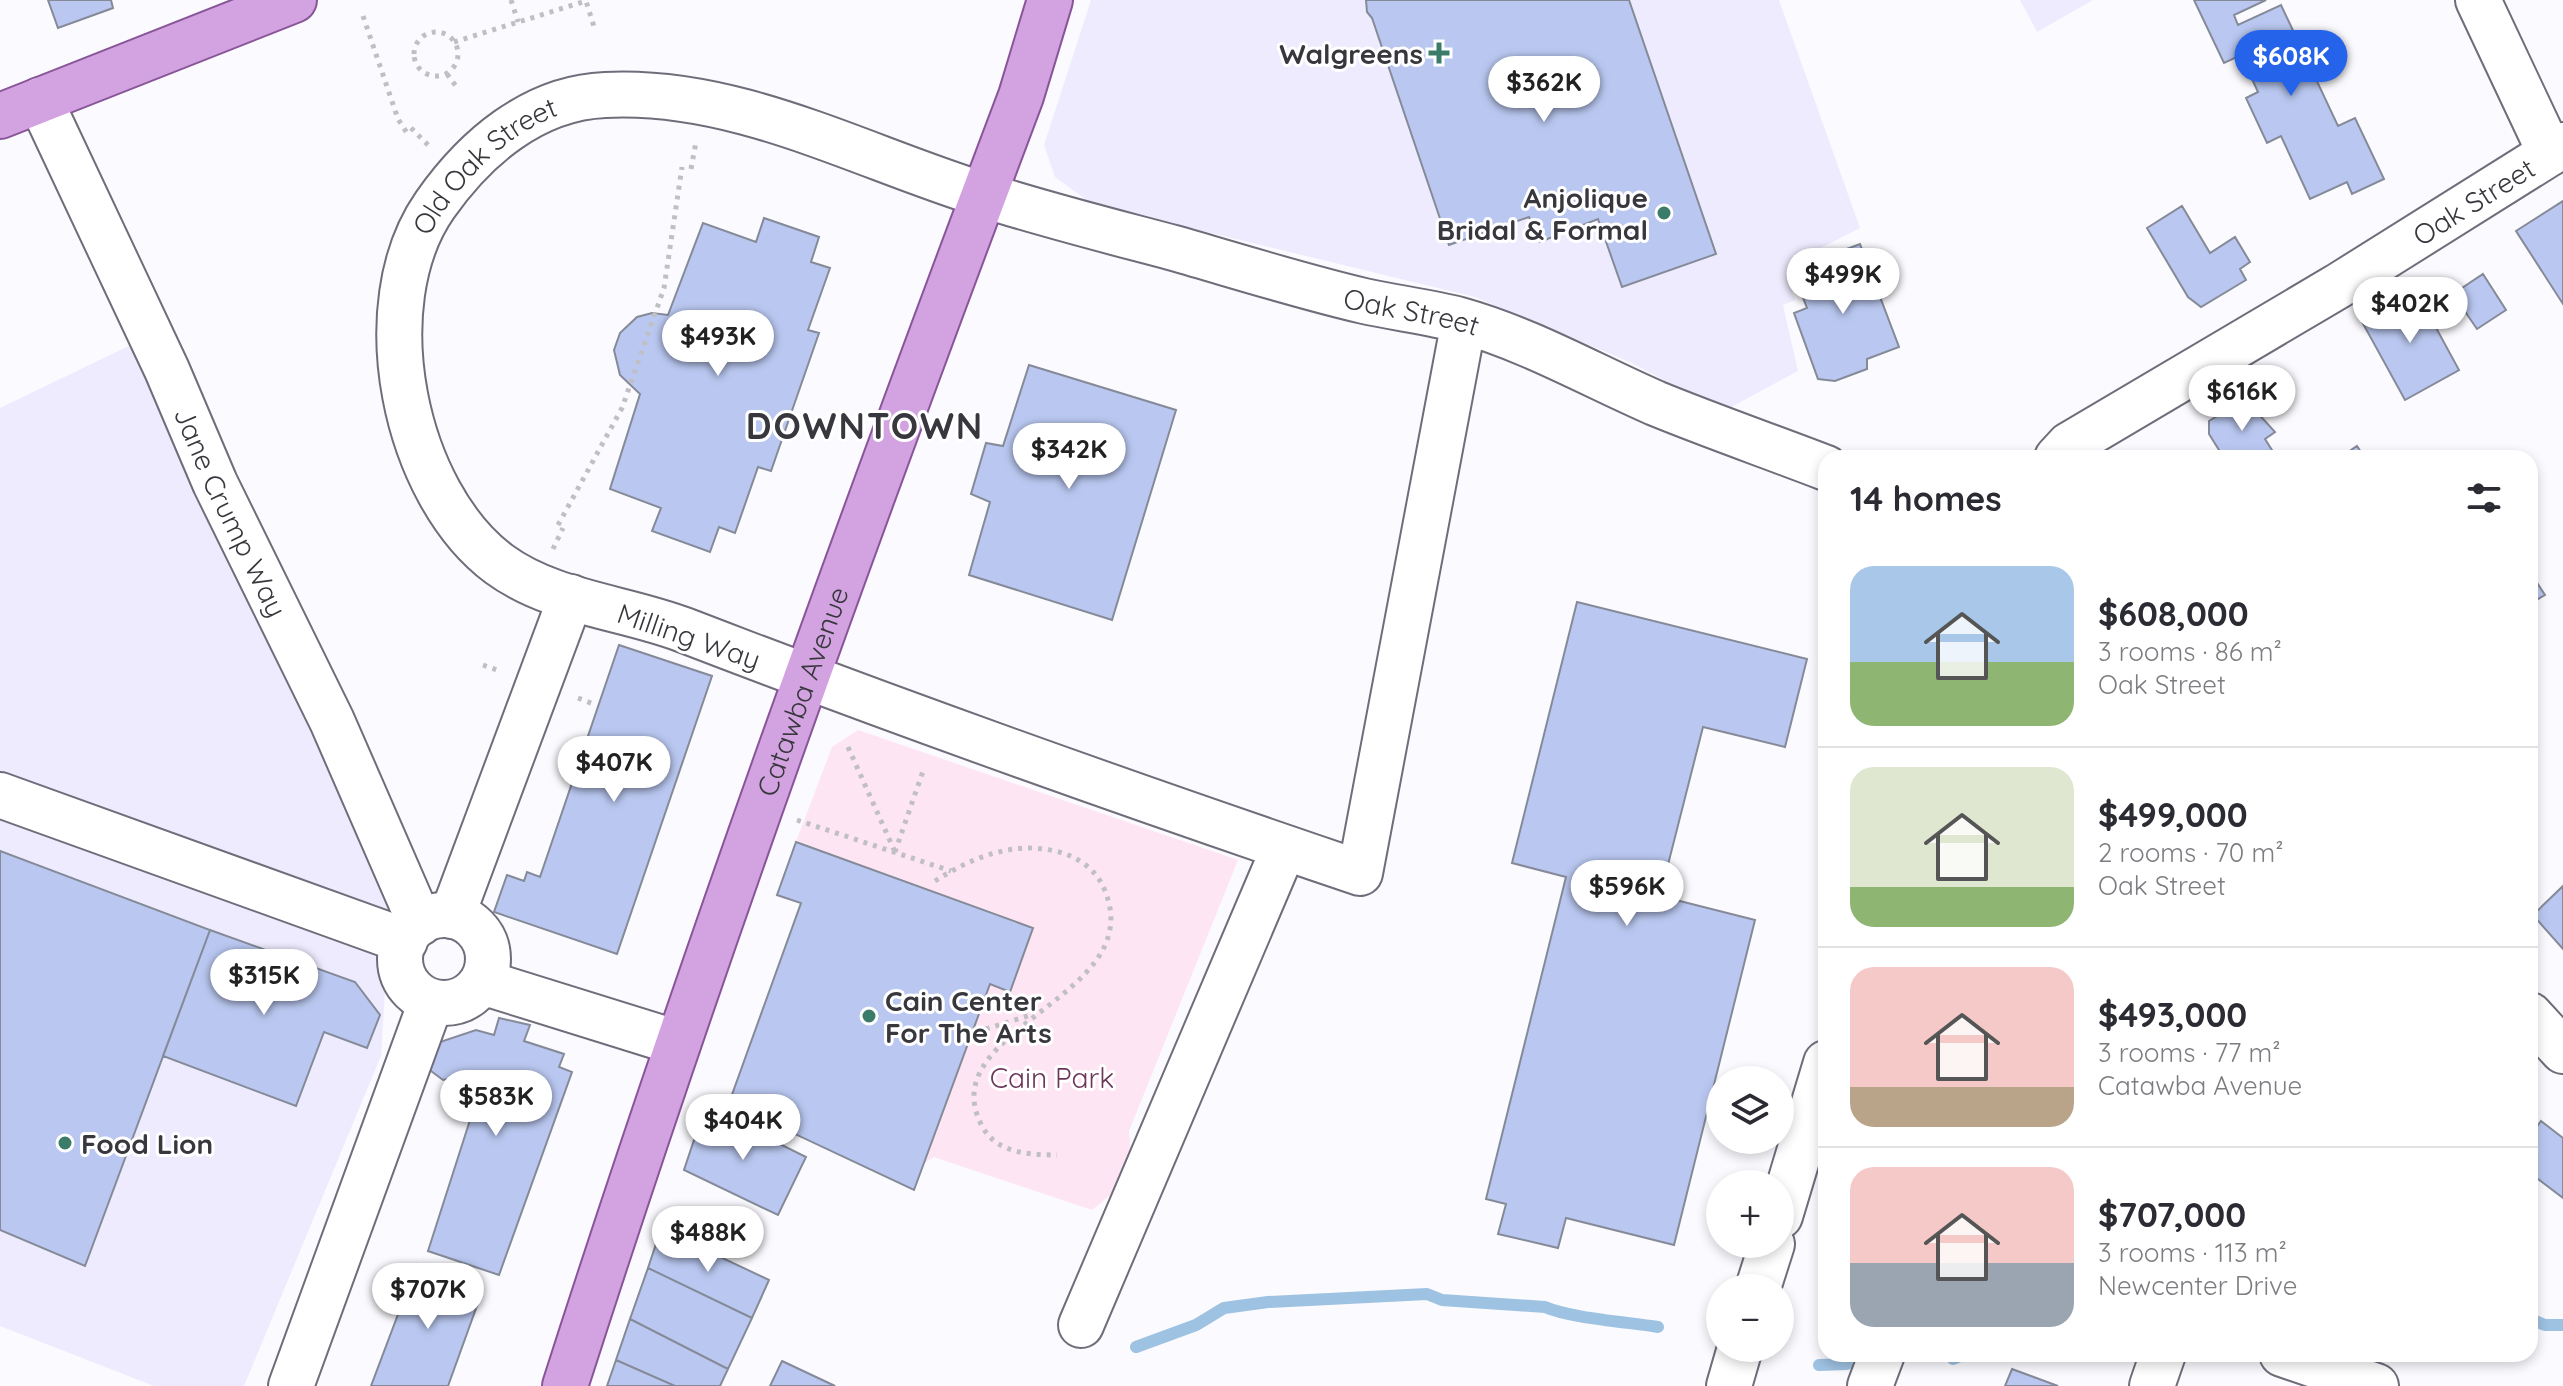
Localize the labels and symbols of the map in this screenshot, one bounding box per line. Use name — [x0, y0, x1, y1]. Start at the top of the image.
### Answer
pin: $608K — [2235, 30, 2347, 98]
place label: Walgreens — [1279, 36, 1423, 71]
marker: Walgreens — [1430, 44, 1448, 62]
pin: $362K — [1488, 56, 1600, 124]
street label: Old Oak Street — [404, 89, 561, 240]
street label: Oak Street — [2406, 150, 2541, 253]
place label: Anjolique Bridal & Formal — [1437, 180, 1648, 247]
marker: Anjolique Bridal & Formal — [1655, 204, 1673, 222]
pin: $499K — [1787, 248, 1899, 316]
pin: $402K — [2354, 277, 2466, 345]
street label: Oak Street — [1340, 279, 1484, 342]
pin: $493K — [662, 310, 774, 378]
pin: $616K — [2186, 365, 2298, 433]
street label: Jane Crump Way — [167, 402, 295, 622]
district label: DOWNTOWN — [746, 403, 984, 448]
pin: $342K — [1013, 423, 1125, 491]
street label: Catawba Avenue — [748, 582, 855, 801]
street label: Milling Way — [613, 595, 765, 677]
pin: $407K — [558, 736, 670, 804]
pin: $596K — [1571, 860, 1683, 928]
pin: $315K — [208, 949, 320, 1017]
place label: Cain Center For The Arts — [885, 983, 1052, 1050]
marker: Cain Center For The Arts — [860, 1007, 878, 1025]
park label: Cain Park — [990, 1060, 1114, 1095]
pin: $583K — [440, 1070, 552, 1138]
pin: $404K — [687, 1094, 799, 1162]
place label: Food Lion — [81, 1126, 213, 1161]
marker: Food Lion — [56, 1134, 74, 1152]
pin: $488K — [652, 1206, 764, 1274]
pin: $707K — [372, 1263, 484, 1331]

